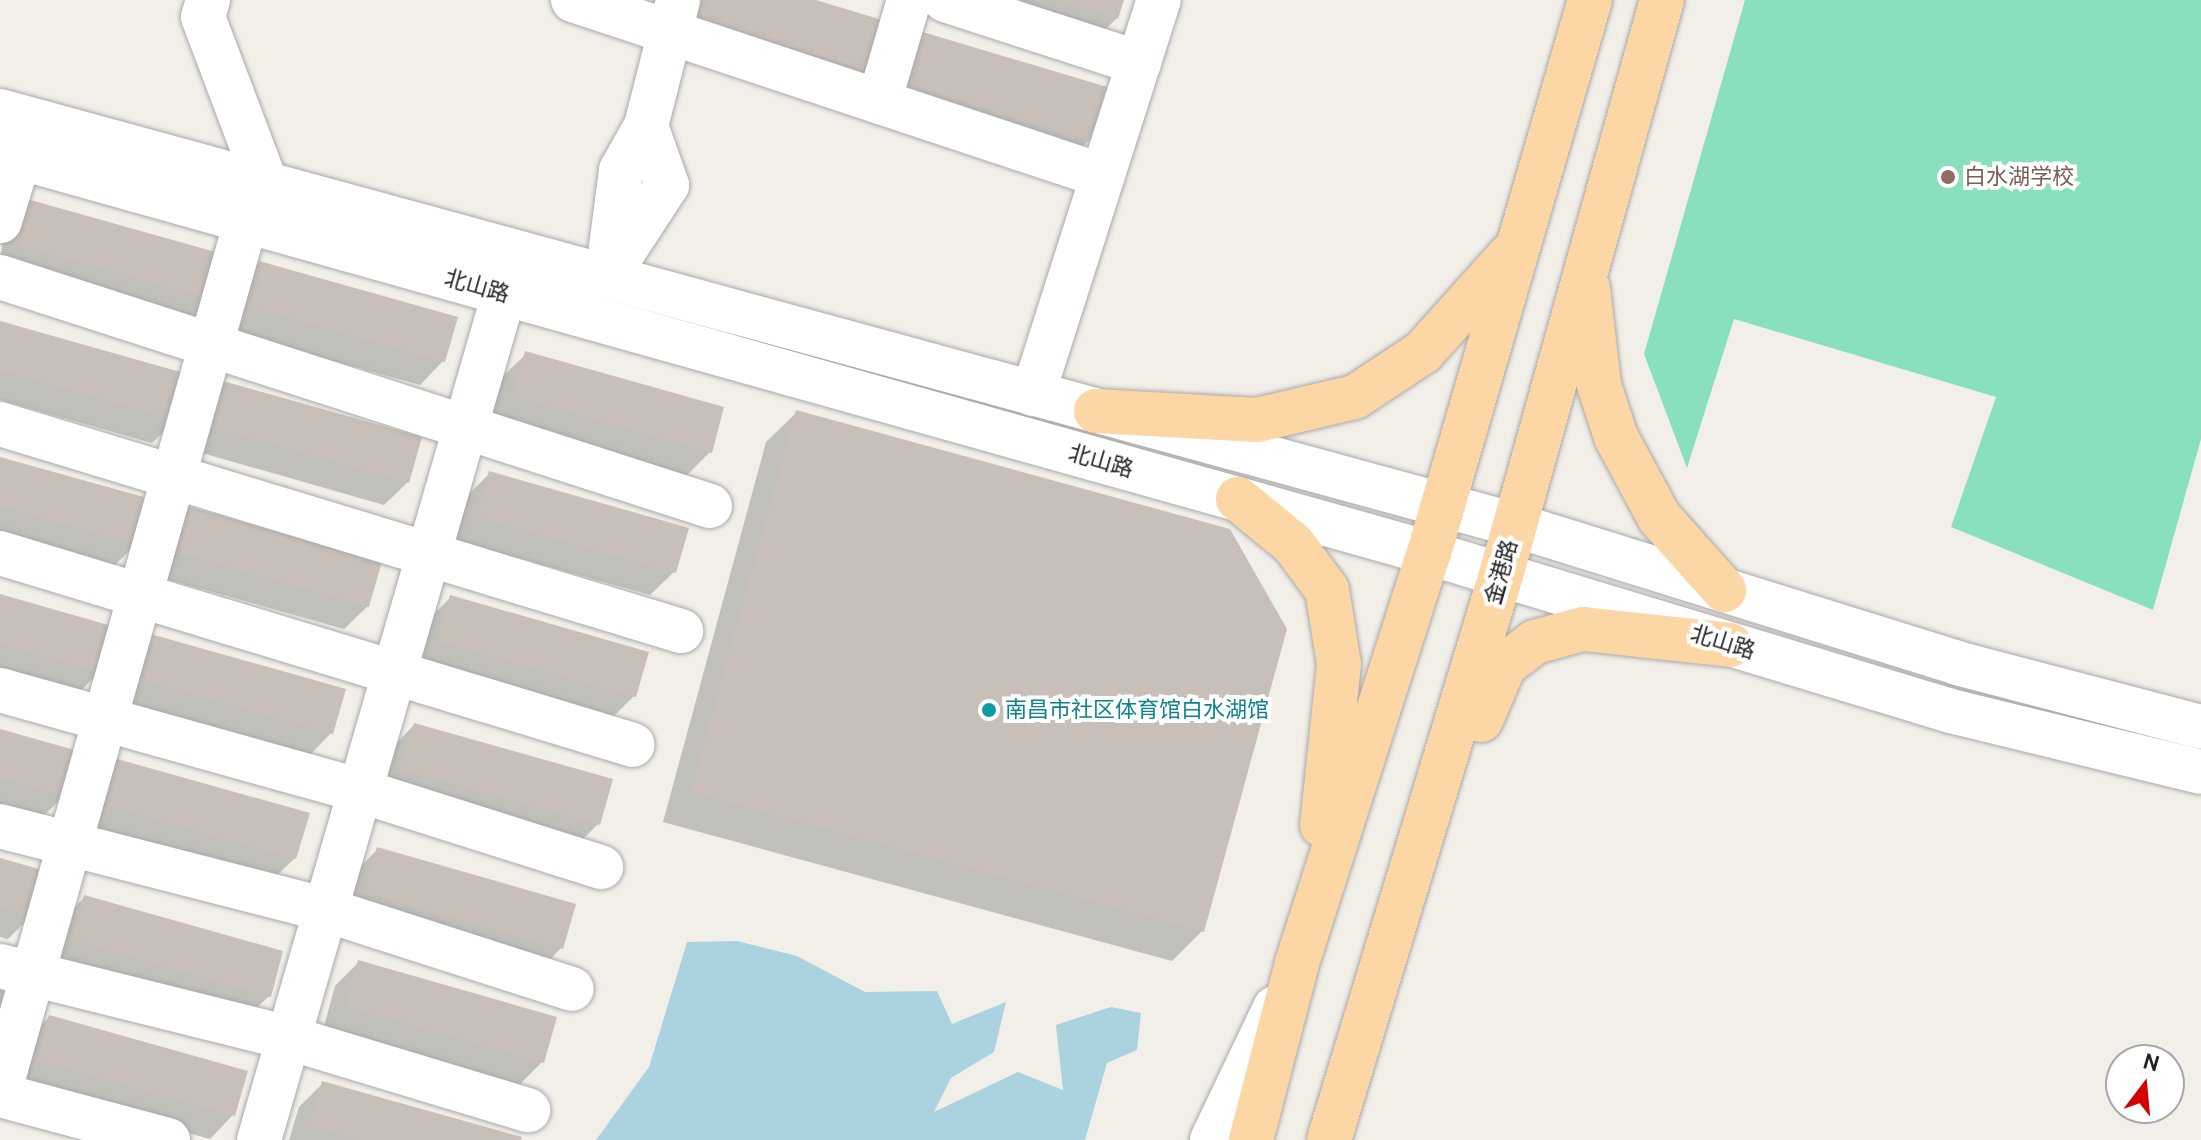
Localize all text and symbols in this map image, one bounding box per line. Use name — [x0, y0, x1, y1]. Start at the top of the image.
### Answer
place label: 白水湖学校 — [1964, 164, 2074, 190]
marker: 白水湖学校 — [1939, 168, 1957, 186]
street label: 北山路 — [442, 264, 512, 308]
street label: 北山路 — [1066, 439, 1136, 483]
street label: 金港路 — [1479, 537, 1523, 607]
street label: 北山路 — [1688, 620, 1758, 664]
place label: 南昌市社区体育馆白水湖馆 — [1005, 697, 1269, 723]
marker: 南昌市社区体育馆白水湖馆 — [980, 701, 998, 719]
north arrow — [2105, 1044, 2185, 1124]
text: N — [2140, 1047, 2162, 1077]

